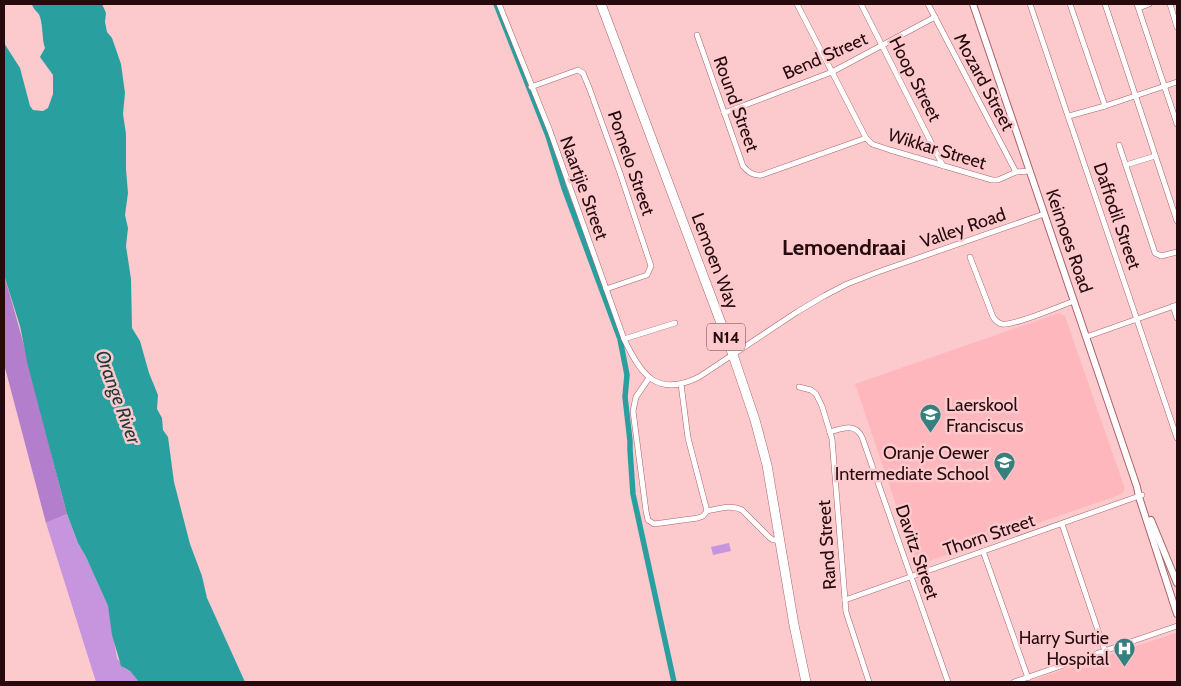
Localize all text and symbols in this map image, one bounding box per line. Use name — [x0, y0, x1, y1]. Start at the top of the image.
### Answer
street label: Bend Street — [779, 28, 871, 84]
street label: Mozard Street — [949, 30, 1019, 134]
street label: Hoop Street — [884, 33, 946, 125]
street label: Round Street — [709, 53, 763, 155]
street label: Pomelo Street — [603, 108, 659, 218]
street label: Wikkar Street — [885, 124, 989, 174]
street label: Naartjie Street — [555, 133, 613, 243]
street label: Daffodil Street — [1088, 160, 1146, 272]
street label: Keimoes Road — [1041, 186, 1097, 296]
street label: Valley Road — [918, 203, 1008, 253]
street label: Lemoen Way — [687, 210, 743, 312]
district label: Lemoendraai — [782, 234, 906, 261]
road number: N14 — [707, 324, 745, 351]
water label: Orange River — [90, 347, 146, 448]
place label: Laerskool Franciscus — [946, 394, 1023, 437]
school or university icon: Laerskool Franciscus — [918, 403, 942, 434]
place label: Oranje Oewer Intermediate School — [835, 442, 990, 485]
school or university icon: Oranje Oewer Intermediate School — [993, 451, 1017, 482]
street label: Rand Street — [813, 499, 841, 591]
street label: Davitz Street — [891, 502, 943, 602]
street label: Thorn Street — [940, 509, 1038, 561]
place label: Harry Surtie Hospital — [1019, 627, 1110, 670]
hospital icon: Harry Surtie Hospital — [1113, 636, 1137, 667]

